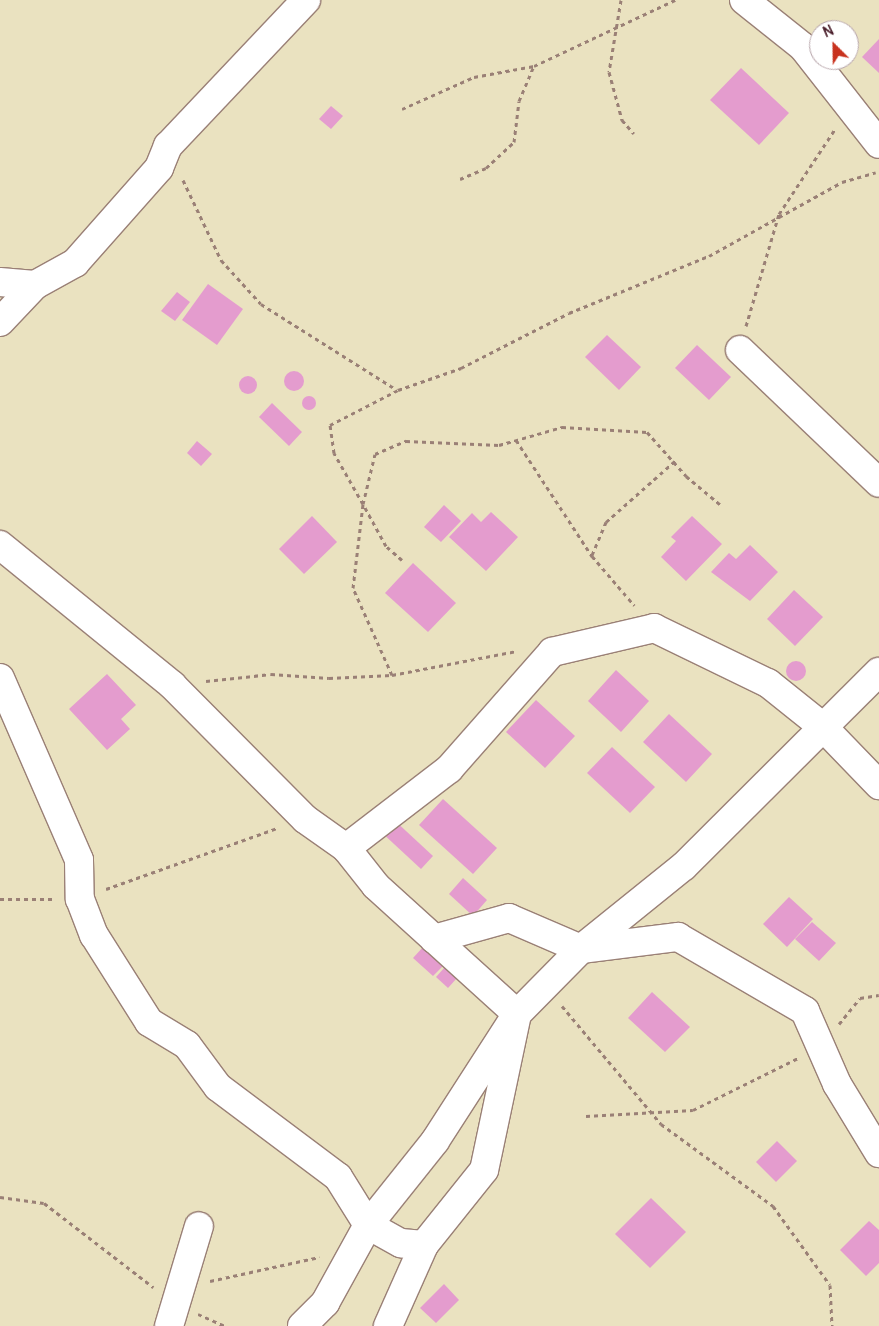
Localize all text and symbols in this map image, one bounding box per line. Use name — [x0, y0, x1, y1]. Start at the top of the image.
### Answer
north arrow — [809, 20, 859, 70]
text: N — [821, 22, 836, 41]

